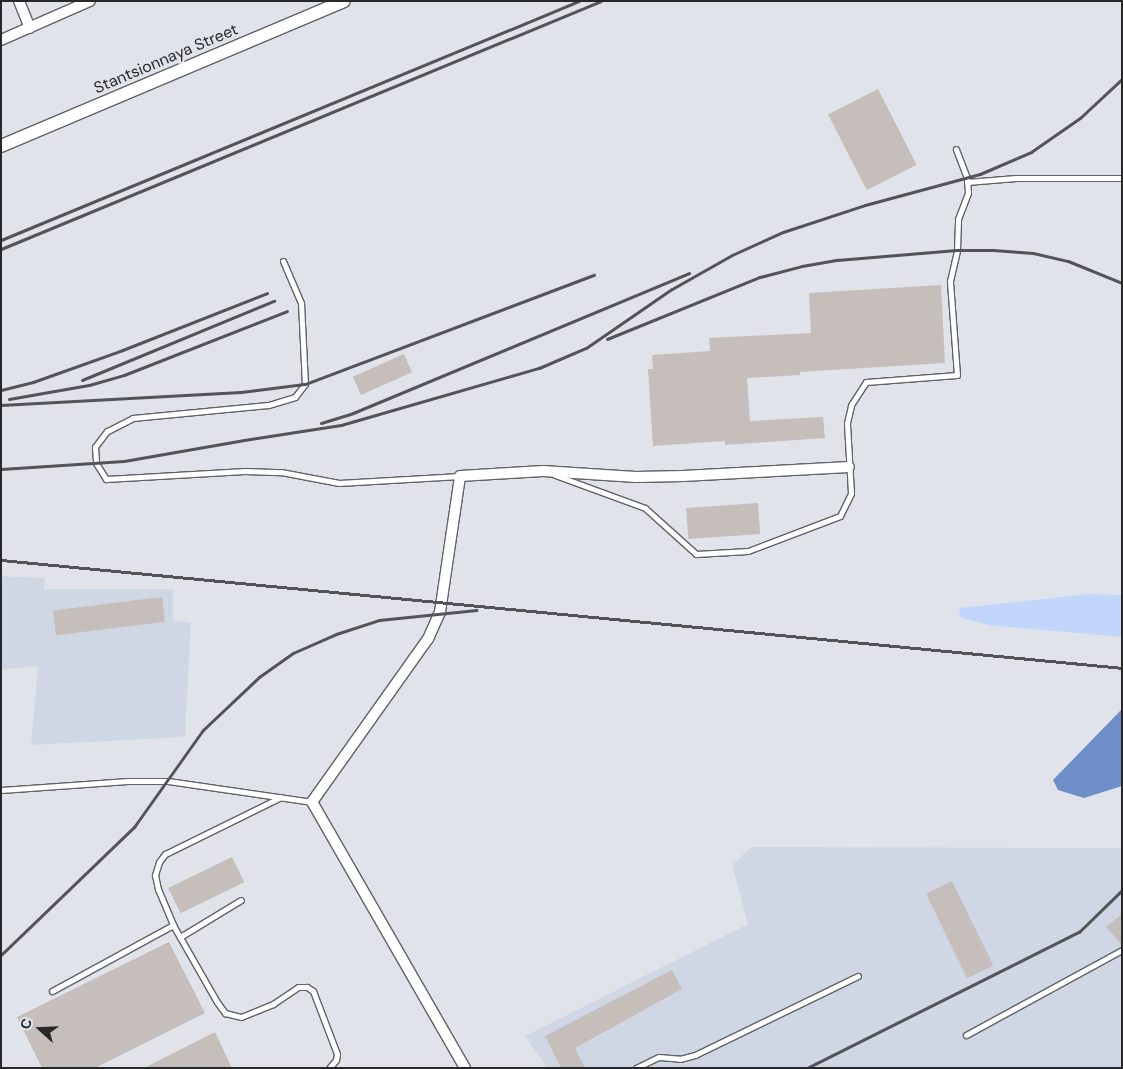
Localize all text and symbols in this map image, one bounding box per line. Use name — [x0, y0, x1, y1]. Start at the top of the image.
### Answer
street label: Stantsionnaya Street — [91, 20, 241, 98]
north arrow — [15, 1004, 65, 1054]
text: С — [16, 1016, 36, 1032]

